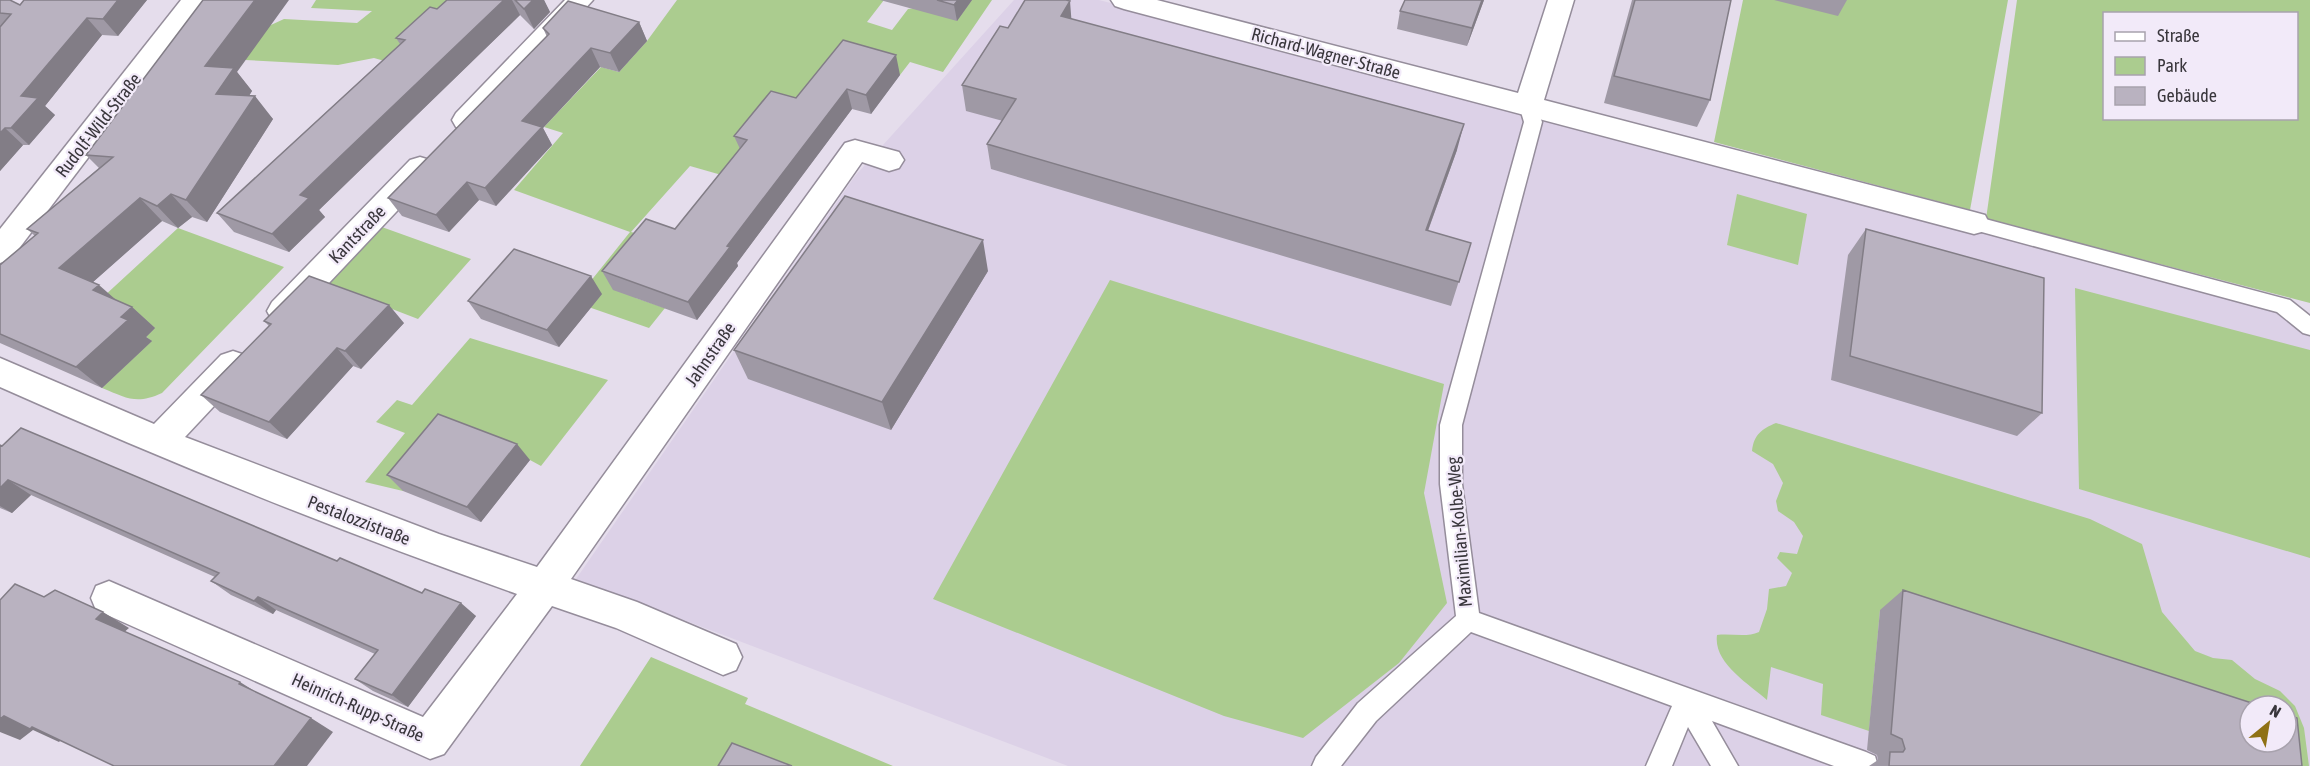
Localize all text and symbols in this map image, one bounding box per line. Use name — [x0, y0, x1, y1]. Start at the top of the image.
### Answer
legend — [2103, 12, 2298, 120]
street label: Richard-Wagner-Straße — [1249, 23, 1403, 83]
text: Straße — [2157, 25, 2200, 46]
text: Park — [2157, 55, 2187, 76]
street label: Rudolf-Wild-Straße — [51, 69, 145, 181]
text: Gebäude — [2157, 85, 2217, 106]
street label: Kantstraße — [324, 201, 390, 267]
street label: Jahnstraße — [680, 318, 740, 390]
street label: Maximilian-Kolbe-Weg — [1442, 456, 1476, 608]
street label: Pestalozzistraße — [305, 491, 413, 549]
street label: Heinrich-Rupp-Straße — [289, 668, 427, 746]
north arrow — [2238, 694, 2298, 754]
text: N — [2267, 701, 2284, 721]

